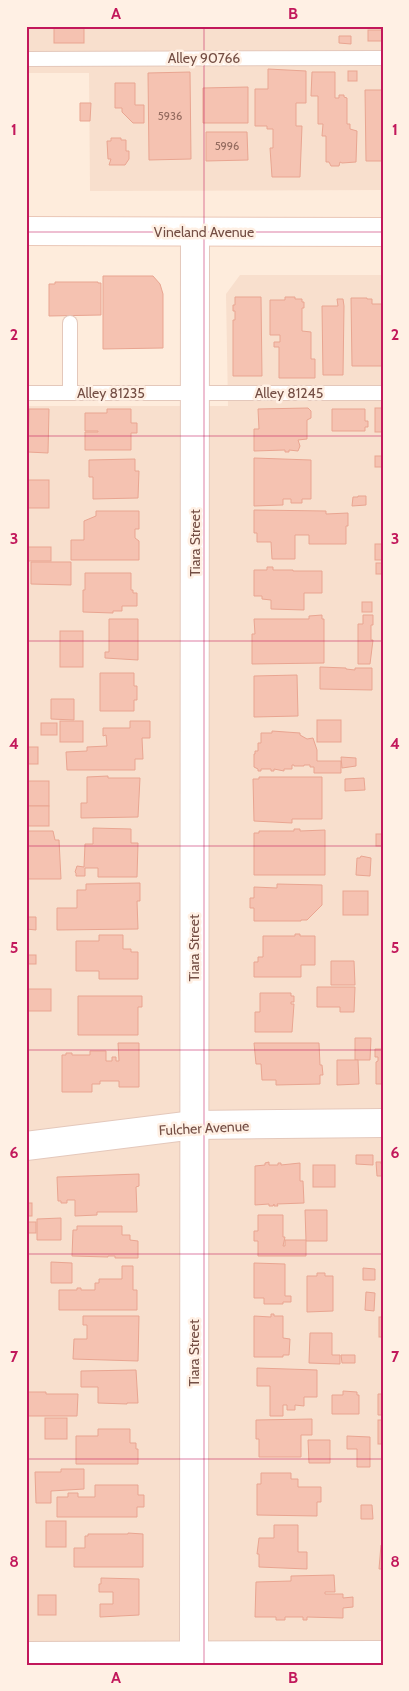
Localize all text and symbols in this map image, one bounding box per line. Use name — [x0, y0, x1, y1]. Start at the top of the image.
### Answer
text: A — [111, 4, 121, 23]
text: B — [288, 4, 298, 23]
street label: Alley 90766 — [168, 49, 240, 67]
house number: 5936 — [158, 109, 182, 123]
text: 1 — [11, 120, 17, 139]
text: 1 — [392, 120, 398, 139]
house number: 5996 — [215, 139, 239, 153]
street label: Vineland Avenue — [154, 223, 254, 241]
text: 2 — [10, 325, 18, 344]
text: 2 — [391, 325, 399, 344]
street label: Alley 81235 — [77, 384, 145, 402]
street label: Alley 81245 — [255, 384, 323, 402]
street label: Tiara Street — [186, 509, 204, 577]
text: 3 — [10, 529, 18, 548]
text: 3 — [391, 529, 399, 548]
text: 4 — [9, 734, 19, 753]
text: 4 — [390, 734, 400, 753]
street label: Tiara Street — [185, 914, 203, 982]
text: 5 — [10, 938, 18, 957]
text: 5 — [391, 938, 399, 957]
street label: Fulcher Avenue — [158, 1117, 250, 1139]
text: 6 — [10, 1143, 19, 1162]
text: 6 — [391, 1143, 400, 1162]
street label: Tiara Street — [185, 1319, 203, 1387]
text: 7 — [10, 1347, 19, 1366]
text: 7 — [391, 1347, 400, 1366]
text: 8 — [9, 1552, 19, 1571]
text: 8 — [390, 1552, 400, 1571]
text: A — [111, 1668, 121, 1687]
text: B — [288, 1668, 298, 1687]

